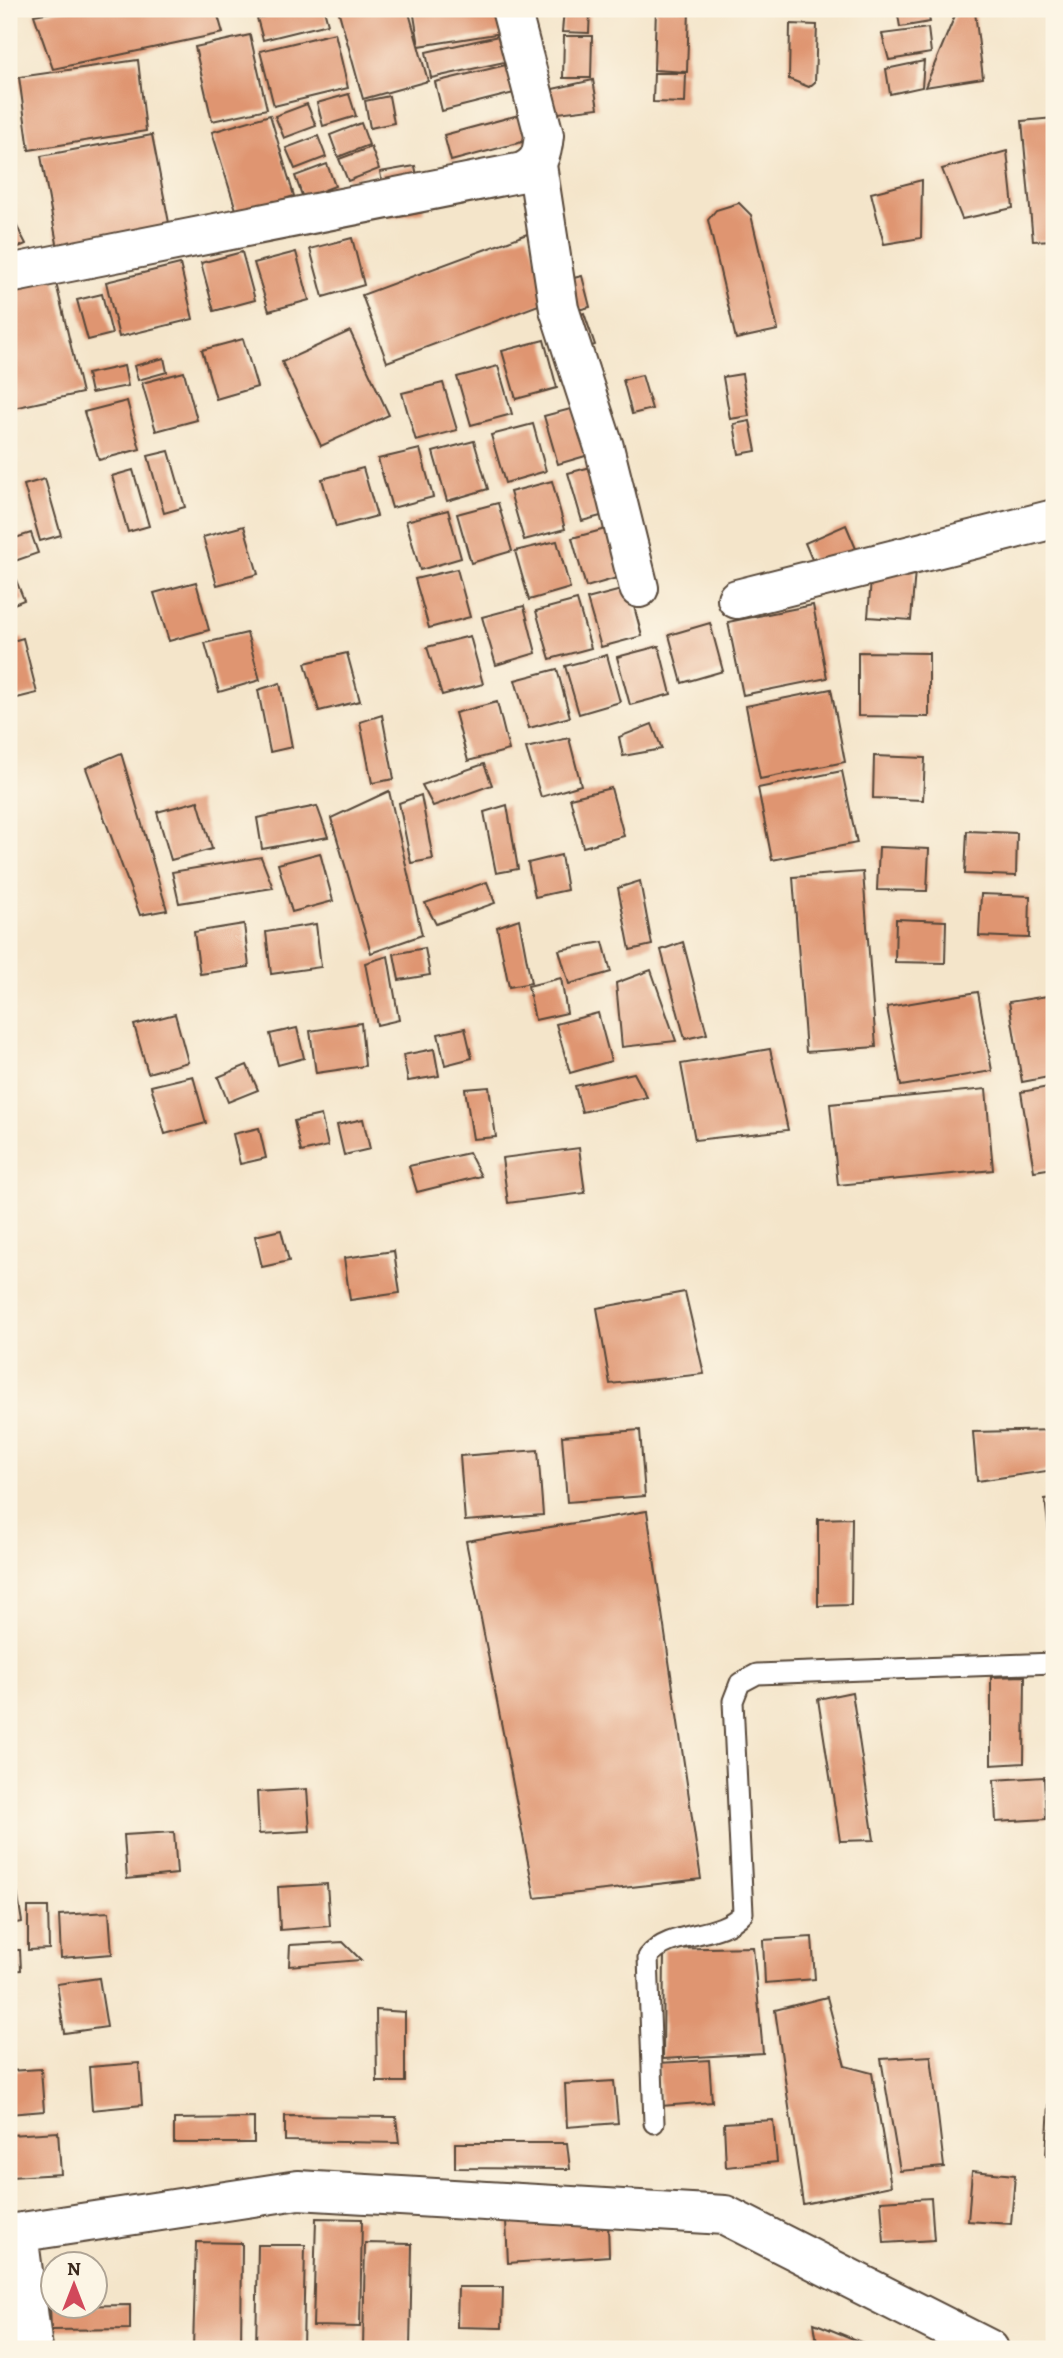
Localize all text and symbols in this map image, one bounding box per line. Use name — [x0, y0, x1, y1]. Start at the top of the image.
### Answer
north arrow — [38, 2250, 108, 2320]
text: N — [67, 2256, 81, 2282]

